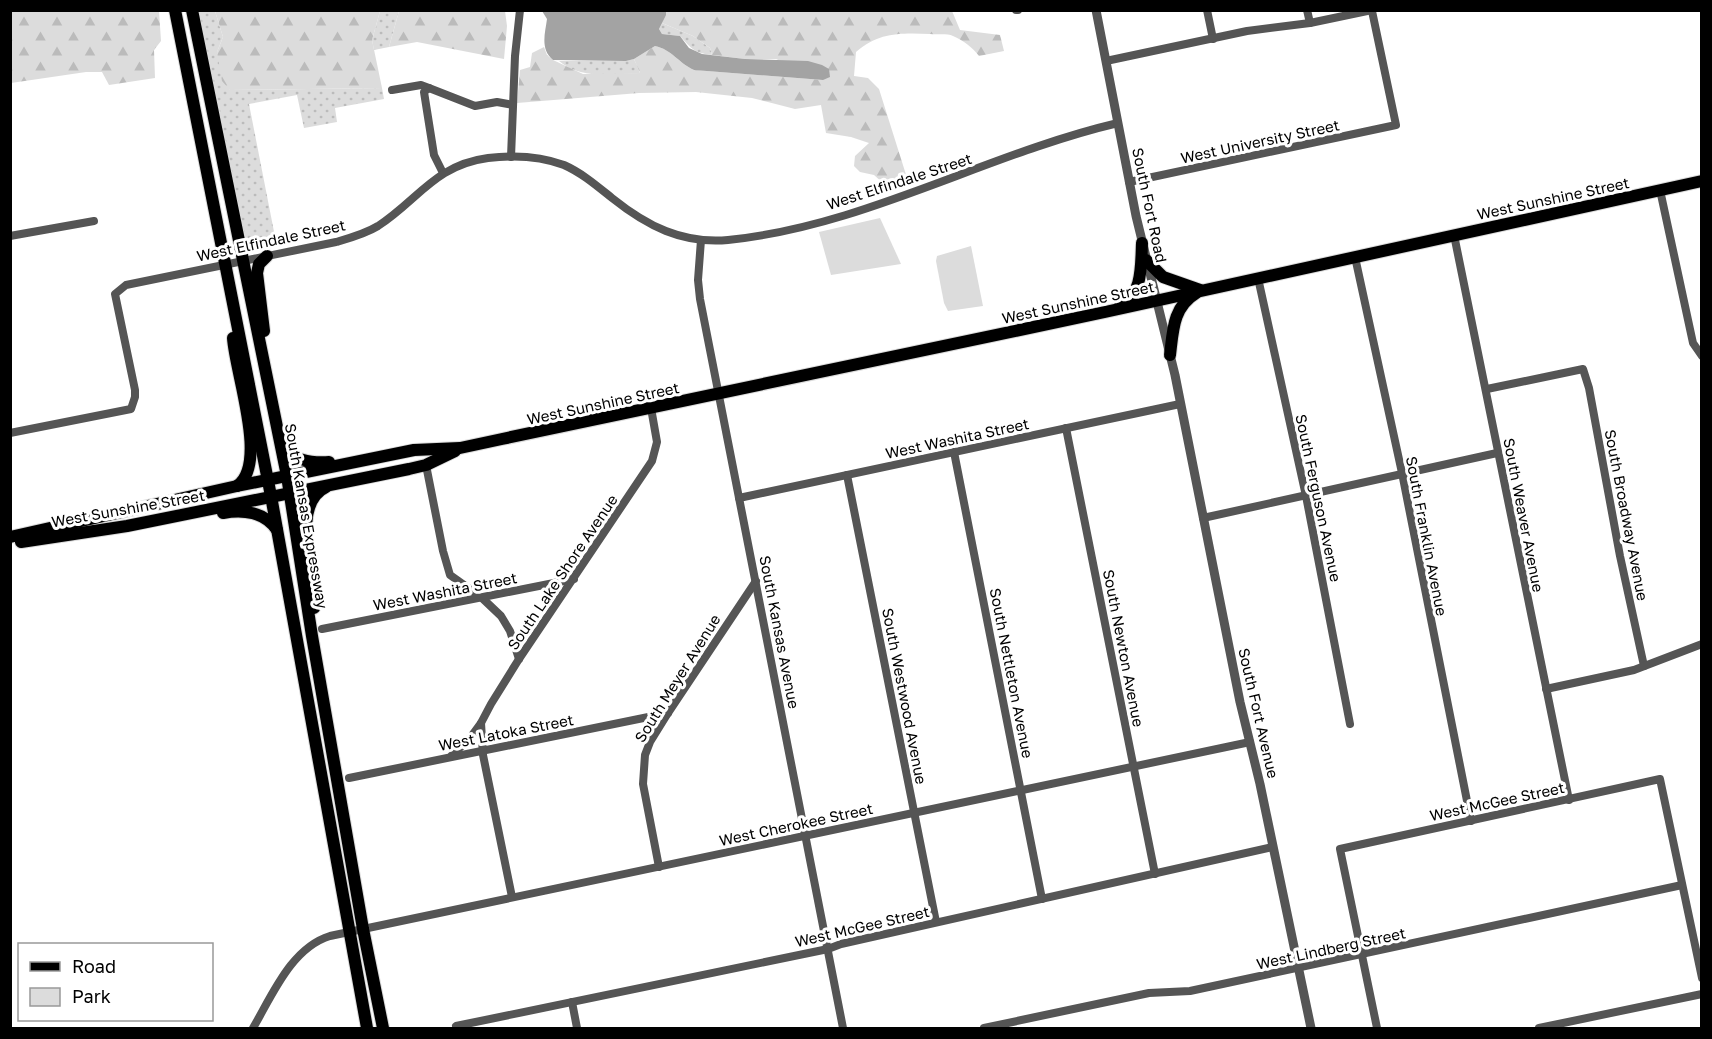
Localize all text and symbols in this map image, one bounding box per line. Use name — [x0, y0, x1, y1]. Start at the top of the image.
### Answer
street label: West University Street — [1179, 115, 1341, 167]
street label: South Fort Road — [1129, 146, 1171, 264]
street label: West Elfindale Street — [824, 149, 974, 213]
street label: West Sunshine Street — [1475, 173, 1631, 223]
street label: West Elfindale Street — [195, 215, 347, 265]
street label: West Sunshine Street — [1000, 277, 1156, 327]
street label: West Sunshine Street — [525, 378, 681, 428]
street label: South Ferguson Avenue — [1292, 412, 1346, 584]
street label: West Washita Street — [884, 414, 1030, 462]
street label: South Kansas Expressway — [282, 422, 332, 611]
street label: South Broadway Avenue — [1602, 428, 1653, 603]
street label: South Weaver Avenue — [1500, 436, 1548, 594]
street label: South Franklin Avenue — [1403, 455, 1451, 618]
street label: West Sunshine Street — [50, 486, 206, 530]
street label: South Lake Shore Avenue — [503, 491, 621, 653]
street label: South Kansas Avenue — [756, 554, 804, 710]
street label: West Washita Street — [371, 568, 519, 614]
street label: South Newton Avenue — [1100, 568, 1148, 729]
street label: South Nettleton Avenue — [987, 586, 1037, 760]
street label: South Westwood Avenue — [879, 606, 931, 786]
street label: South Meyer Avenue — [630, 611, 724, 745]
street label: South Fort Avenue — [1235, 646, 1283, 780]
street label: West Latoka Street — [437, 710, 575, 754]
street label: West McGee Street — [1428, 778, 1566, 824]
street label: West Cherokee Street — [717, 799, 875, 849]
street label: West McGee Street — [793, 902, 931, 950]
street label: West Lindberg Street — [1255, 923, 1407, 973]
legend — [18, 943, 213, 1021]
text: Road — [72, 955, 116, 977]
text: Park — [72, 985, 111, 1007]

